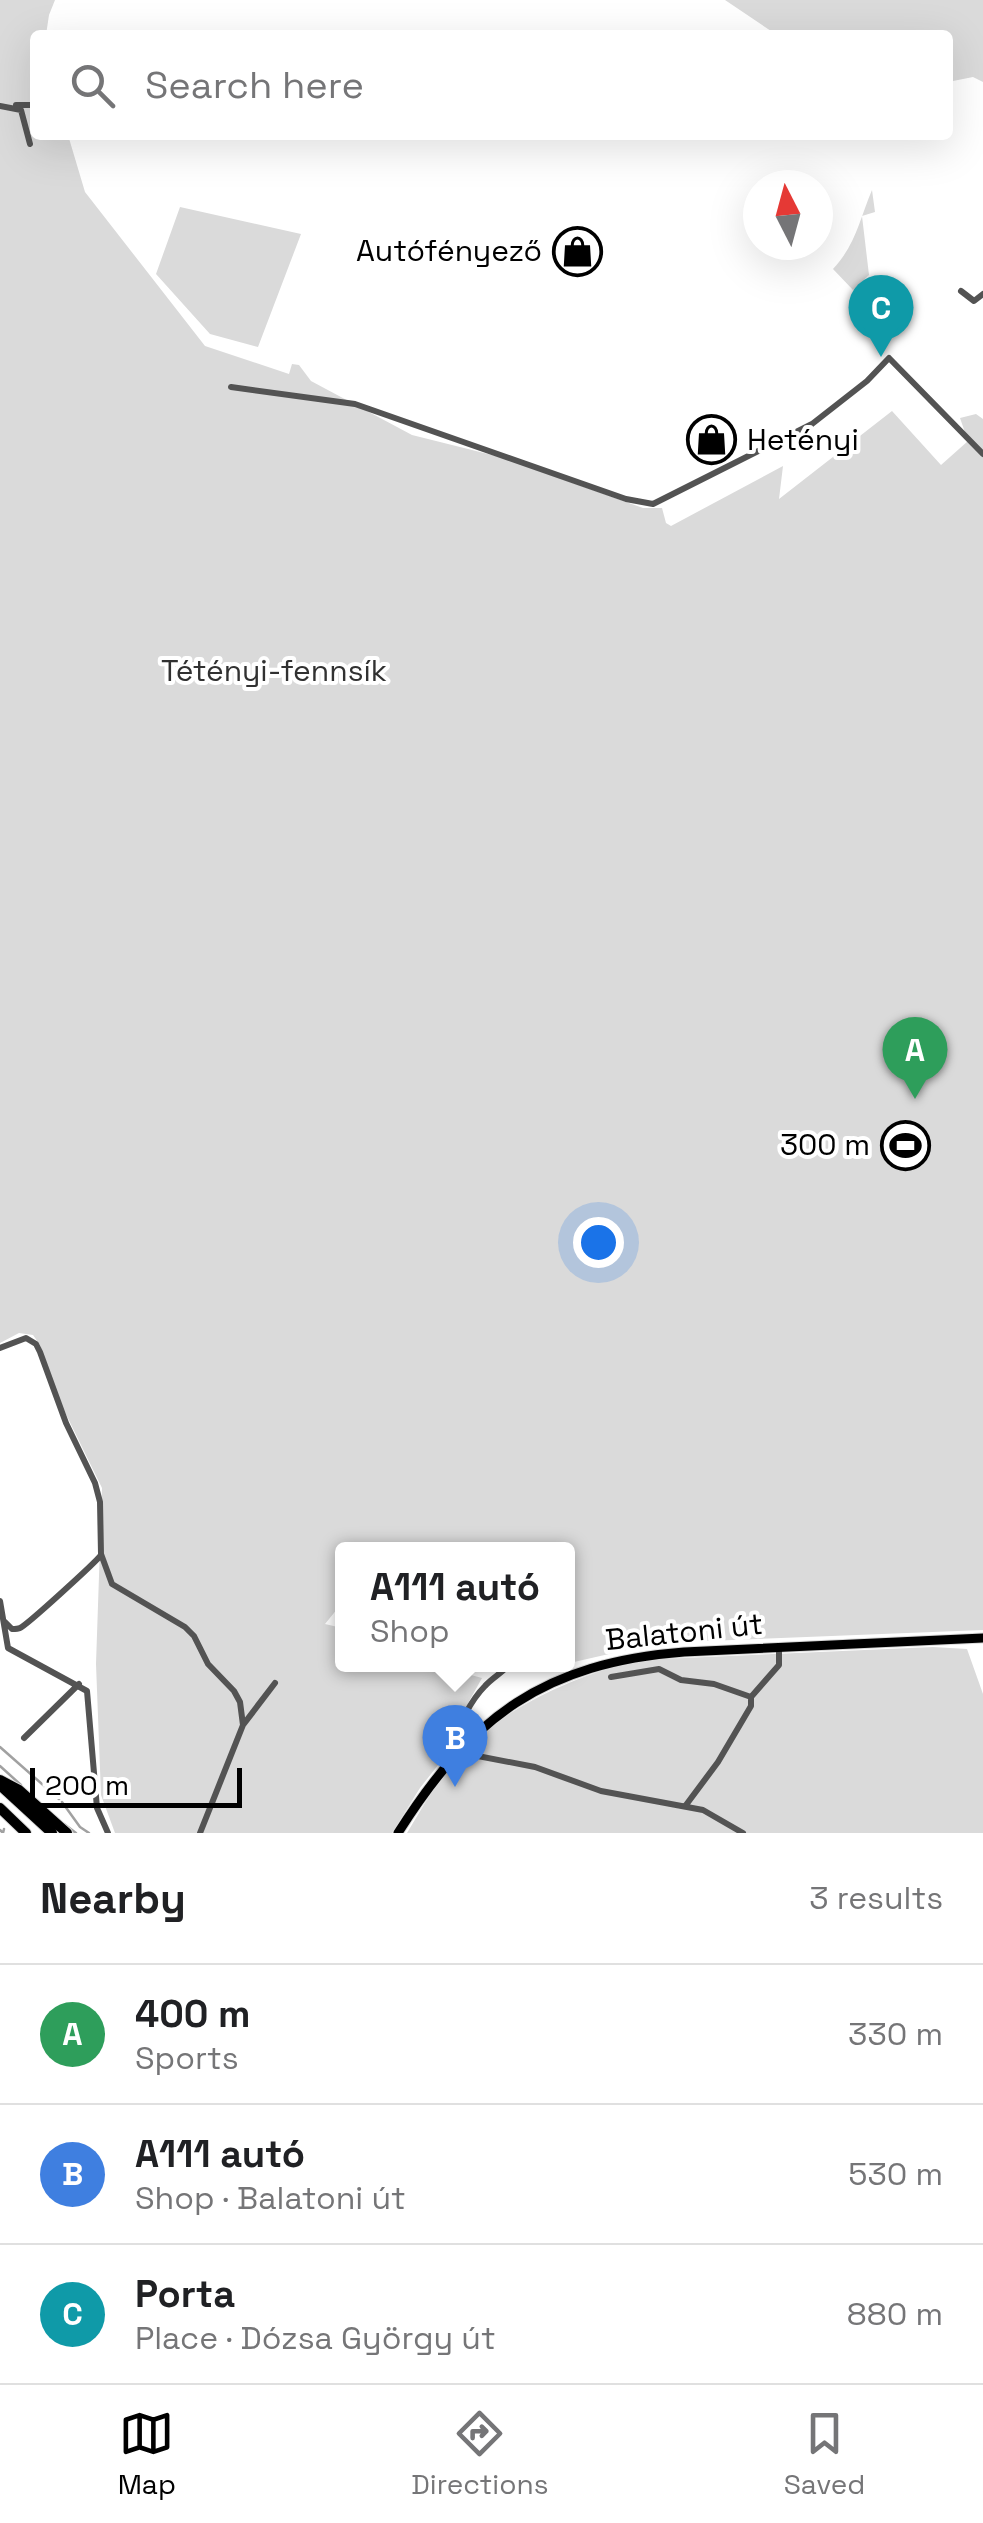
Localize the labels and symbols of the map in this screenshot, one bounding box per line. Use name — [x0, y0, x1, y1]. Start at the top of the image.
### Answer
north arrow — [743, 170, 833, 260]
shop icon: Autófényező — [551, 225, 603, 277]
place label: Autófényező — [356, 231, 542, 270]
pin: C — [848, 274, 914, 357]
shop icon: Hetényi — [686, 414, 738, 466]
place label: Hetényi — [747, 420, 859, 459]
park label: Tétényi-fennsík — [161, 651, 387, 690]
pin: A — [882, 1016, 948, 1099]
sports icon: 300 m — [879, 1119, 931, 1171]
place label: 300 m — [780, 1125, 870, 1164]
your location — [573, 1217, 624, 1268]
street label: Balatoni út — [603, 1604, 765, 1659]
pin: B — [422, 1704, 488, 1787]
scale bar — [30, 1763, 242, 1808]

